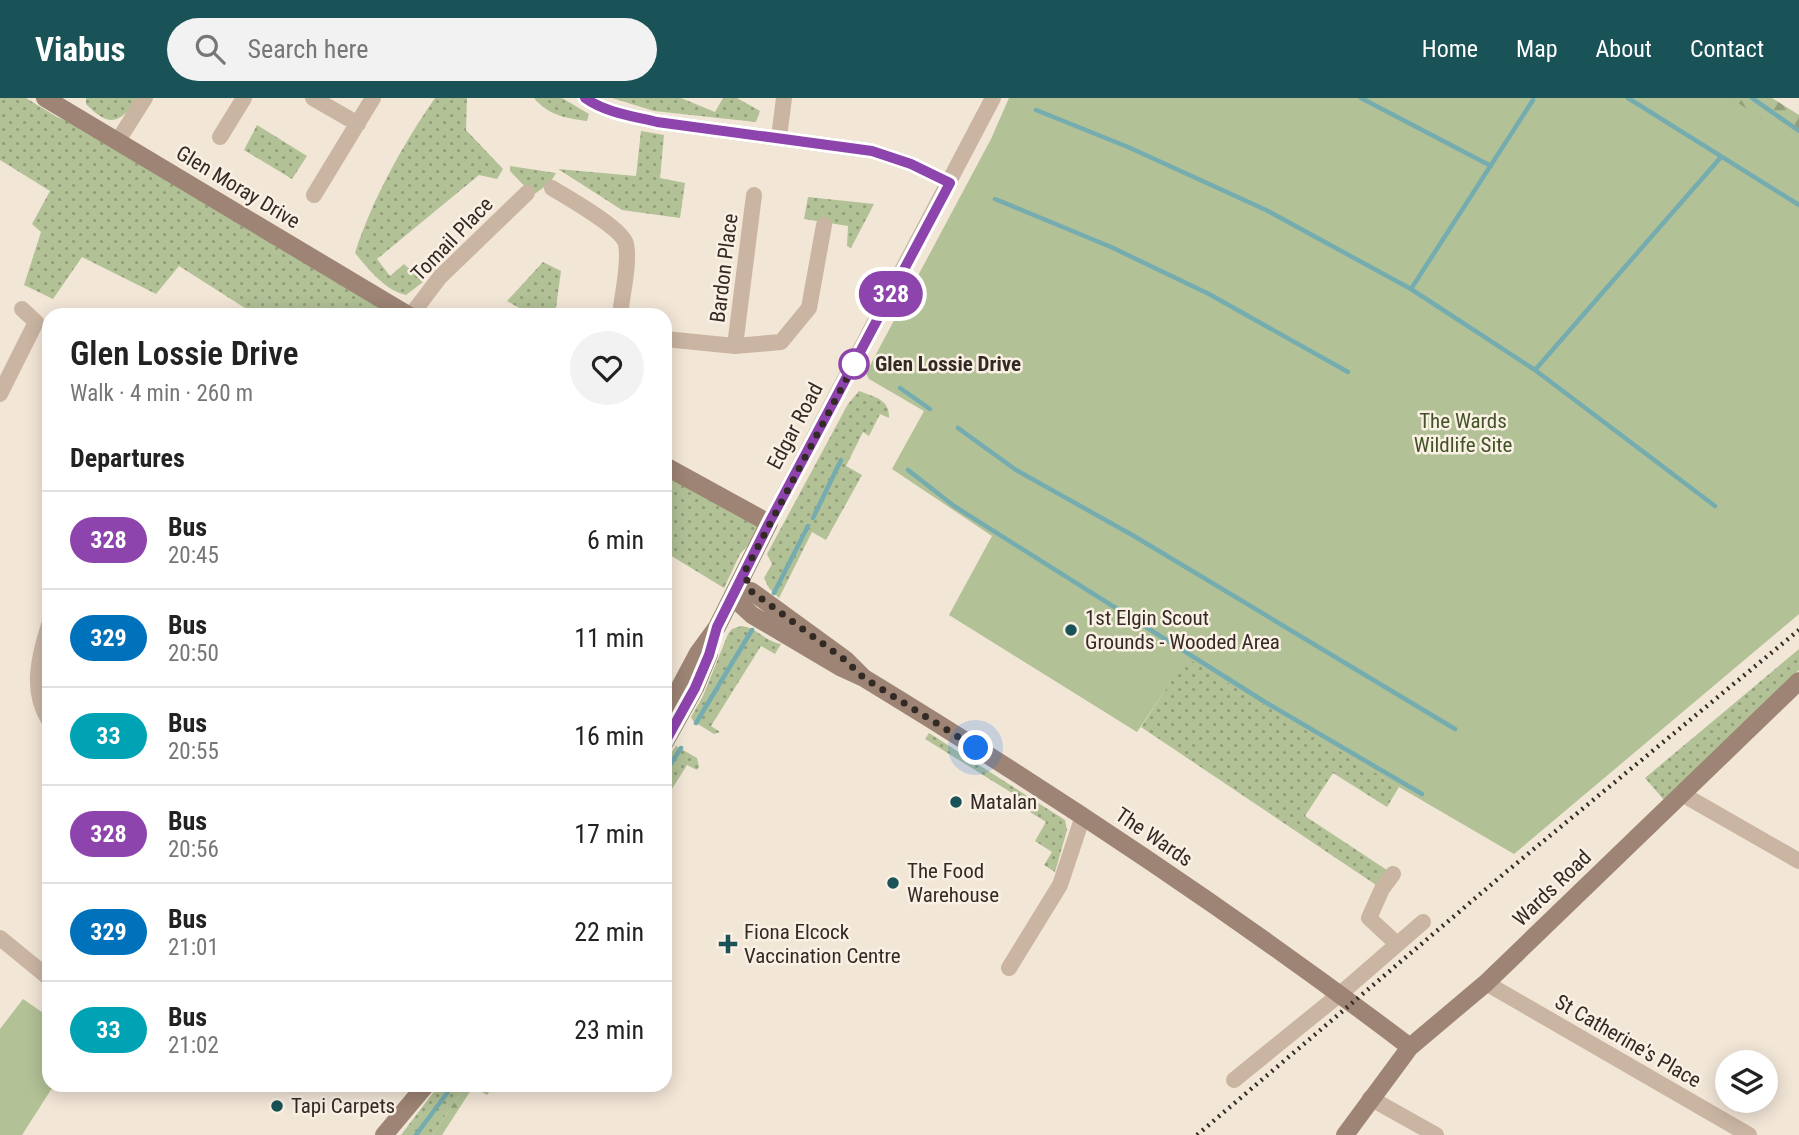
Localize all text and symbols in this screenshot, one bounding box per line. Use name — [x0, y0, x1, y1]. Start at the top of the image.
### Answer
search box — [167, 18, 657, 81]
text: Viabus — [35, 30, 125, 69]
icon: search — [191, 30, 229, 68]
text: Search here — [247, 34, 368, 64]
text: Home — [1422, 35, 1478, 63]
text: Map — [1516, 35, 1558, 63]
text: About — [1596, 35, 1652, 63]
text: Contact — [1690, 35, 1764, 63]
street label: Glen Moray Drive — [172, 141, 304, 233]
street label: Tomail Place — [406, 192, 498, 286]
street label: Bardon Place — [705, 212, 743, 324]
line badge: 328 — [851, 271, 931, 317]
text: 328 — [873, 280, 909, 308]
button: heart — [570, 331, 644, 405]
text: Glen Lossie Drive — [70, 334, 298, 373]
marker: Glen Lossie Drive — [839, 349, 869, 379]
place label: Glen Lossie Drive — [875, 352, 1021, 376]
street label: Edgar Road — [762, 379, 828, 473]
text: Walk · 4 min · 260 m — [70, 380, 253, 407]
park label: The Wards Wildlife Site — [1414, 409, 1512, 457]
text: Departures — [70, 443, 185, 473]
text: Bus — [168, 512, 207, 542]
text: 6 min — [587, 525, 644, 555]
text: 328 — [90, 526, 127, 554]
text: 20:45 — [168, 542, 219, 569]
place label: 1st Elgin Scout Grounds - Wooded Area — [1085, 606, 1280, 654]
text: Bus — [168, 610, 207, 640]
marker: 1st Elgin Scout Grounds - Wooded Area — [1063, 622, 1079, 638]
text: 11 min — [574, 623, 644, 653]
text: 329 — [90, 624, 127, 652]
text: 20:50 — [168, 640, 219, 667]
text: Bus — [168, 708, 207, 738]
text: 16 min — [574, 721, 644, 751]
text: 33 — [96, 722, 121, 750]
your location — [958, 730, 993, 765]
text: 20:55 — [168, 738, 219, 765]
place label: Matalan — [970, 790, 1037, 814]
marker: Matalan — [948, 794, 964, 810]
street label: The Wards — [1111, 803, 1197, 871]
text: Bus — [168, 806, 207, 836]
text: 17 min — [574, 819, 644, 849]
text: 328 — [90, 820, 127, 848]
text: 20:56 — [168, 836, 219, 863]
street label: Wards Road — [1508, 845, 1596, 931]
place label: The Food Warehouse — [907, 859, 999, 907]
marker: The Food Warehouse — [885, 875, 901, 891]
text: Bus — [168, 904, 207, 934]
text: 22 min — [574, 917, 644, 947]
text: 329 — [90, 918, 127, 946]
place label: Fiona Elcock Vaccination Centre — [744, 920, 901, 968]
text: 21:01 — [168, 934, 219, 961]
marker: Fiona Elcock Vaccination Centre — [718, 934, 738, 954]
street label: St Catherine's Place — [1551, 989, 1705, 1093]
text: Bus — [168, 1002, 207, 1032]
text: 23 min — [574, 1015, 644, 1045]
text: 33 — [96, 1016, 121, 1044]
text: 21:02 — [168, 1032, 219, 1059]
map controls — [1715, 1050, 1778, 1113]
button: layers — [1715, 1050, 1778, 1113]
place label: Tapi Carpets — [291, 1094, 395, 1118]
marker: Tapi Carpets — [269, 1098, 285, 1114]

